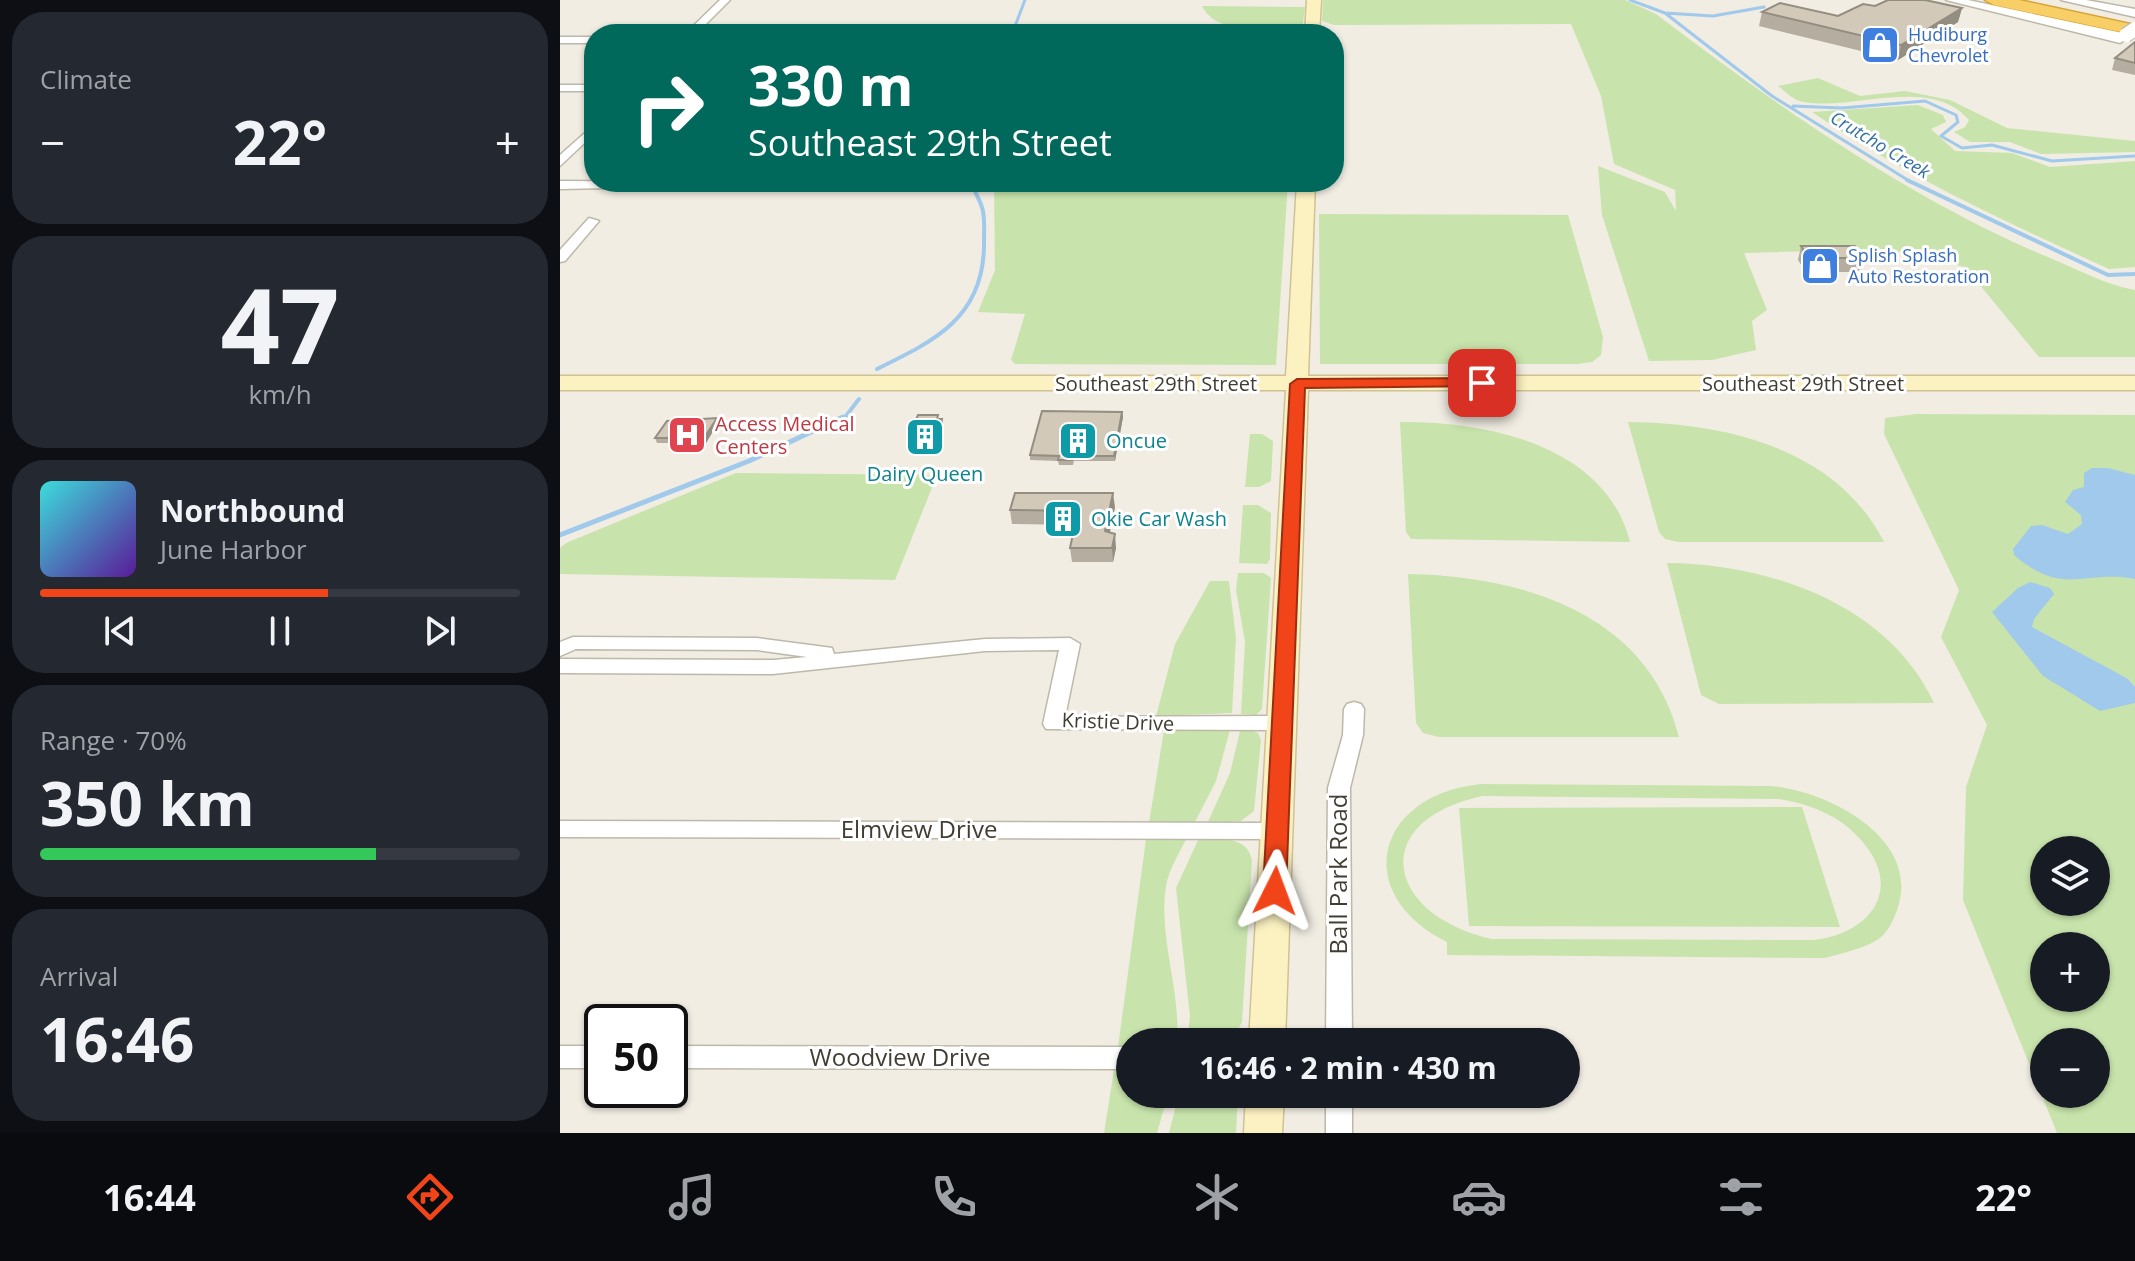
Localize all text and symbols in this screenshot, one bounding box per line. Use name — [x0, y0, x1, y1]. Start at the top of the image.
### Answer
place label: Hudiburg Chevrolet — [1908, 22, 1989, 67]
shop icon: Hudiburg Chevrolet — [1859, 24, 1901, 66]
text: 330 m — [748, 46, 914, 122]
icon: right — [616, 56, 720, 160]
text: Climate — [40, 61, 132, 97]
text: 22° — [233, 101, 327, 183]
water label: Crutcho Creek — [1826, 105, 1936, 184]
text: − — [40, 112, 65, 172]
text: + — [495, 112, 520, 172]
text: Southeast 29th Street — [748, 118, 1112, 167]
place label: Splish Splash Auto Restoration — [1848, 243, 1990, 288]
shop icon: Splish Splash Auto Restoration — [1799, 245, 1841, 287]
text: 47 — [221, 253, 339, 394]
pin — [1448, 349, 1516, 417]
icon: arrive — [1460, 361, 1504, 405]
street label: Southeast 29th Street — [1055, 370, 1257, 397]
street label: Southeast 29th Street — [1702, 370, 1904, 397]
text: km/h — [248, 376, 312, 412]
place label: Access Medical Centers — [715, 410, 855, 460]
hospital icon: Access Medical Centers — [666, 414, 708, 456]
building icon: Dairy Queen — [904, 416, 946, 458]
building icon: Oncue — [1057, 420, 1099, 462]
place label: Oncue — [1106, 427, 1167, 454]
place label: Dairy Queen — [867, 460, 983, 487]
text: Northbound — [160, 490, 345, 531]
building icon: Okie Car Wash — [1042, 498, 1084, 540]
place label: Okie Car Wash — [1091, 505, 1227, 532]
text: June Harbor — [160, 531, 307, 567]
icon: previous — [98, 609, 142, 653]
icon: pause — [258, 609, 302, 653]
icon: next — [418, 609, 462, 653]
street label: Kristie Drive — [1061, 706, 1175, 737]
text: Range · 70% — [40, 722, 187, 758]
text: 350 km — [40, 762, 255, 844]
street label: Ball Park Road — [1321, 794, 1354, 954]
street label: Elmview Drive — [841, 812, 997, 845]
map controls — [2030, 836, 2110, 1108]
button: layers — [2030, 836, 2110, 916]
position arrow — [1233, 849, 1317, 933]
button: + — [2030, 932, 2110, 1012]
text: Arrival — [40, 958, 118, 994]
text: 16:46 — [40, 998, 194, 1080]
speed limit sign: 50 — [584, 1004, 688, 1108]
button: − — [2030, 1028, 2110, 1108]
street label: Woodview Drive — [810, 1040, 990, 1073]
text: 16:46 · 2 min · 430 m — [1199, 1047, 1497, 1088]
icon: directions — [402, 1169, 458, 1225]
icon: music — [664, 1169, 720, 1225]
icon: phone — [926, 1169, 982, 1225]
icon: climate — [1189, 1169, 1245, 1225]
icon: car — [1451, 1169, 1507, 1225]
icon: filters — [1713, 1169, 1769, 1225]
text: 16:44 — [103, 1173, 196, 1222]
text: 22° — [1975, 1173, 2032, 1222]

